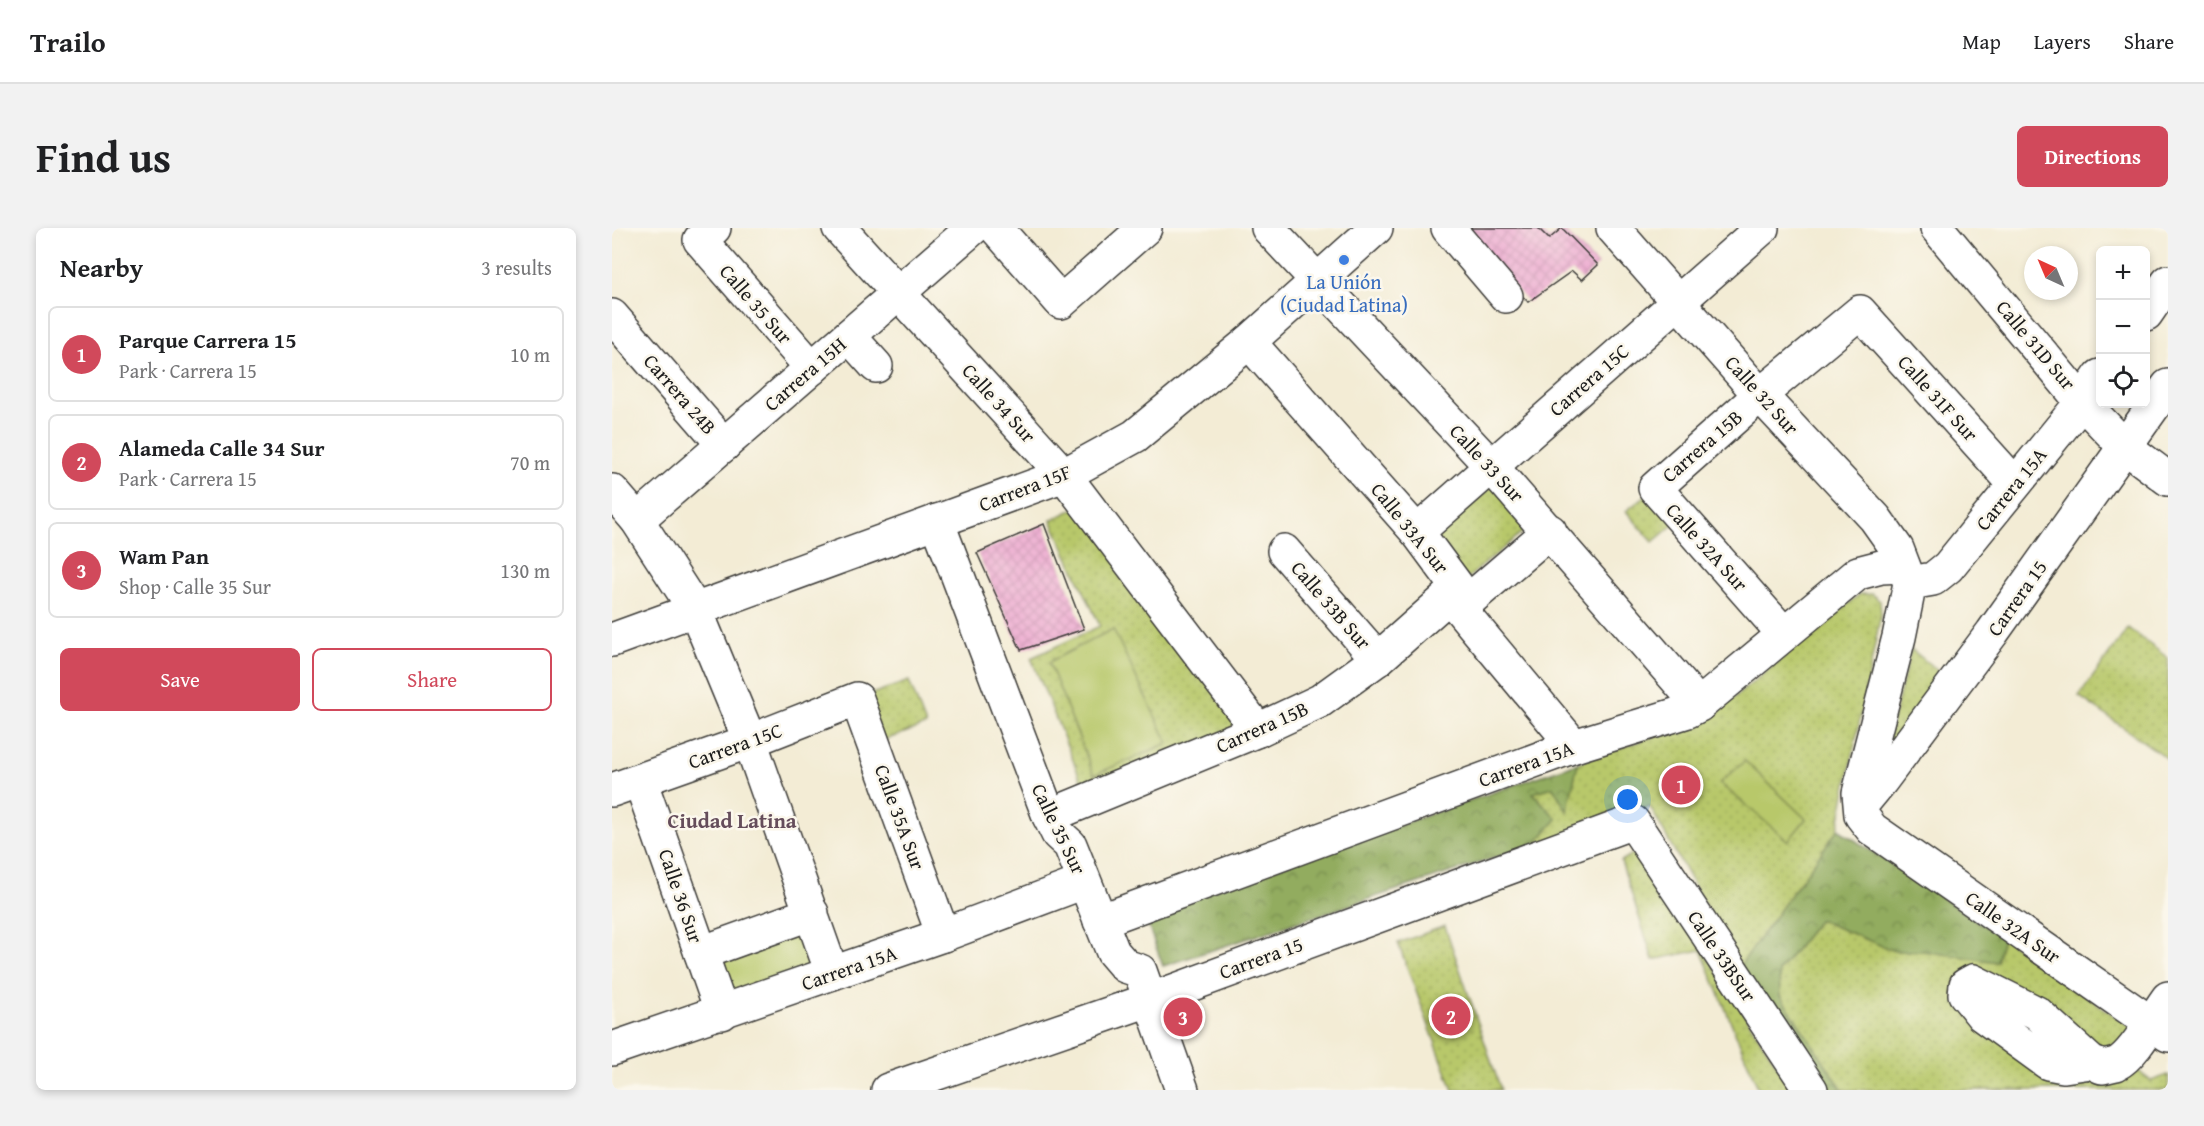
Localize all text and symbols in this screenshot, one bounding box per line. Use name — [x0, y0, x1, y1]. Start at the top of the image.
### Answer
text: Trailo — [30, 21, 106, 62]
text: Map — [1962, 26, 2001, 57]
text: Layers — [2034, 26, 2091, 57]
text: Share — [2124, 26, 2174, 57]
text: Find us — [36, 126, 171, 187]
button: Directions — [2017, 126, 2168, 187]
north arrow — [2024, 246, 2078, 300]
map controls — [2096, 246, 2150, 408]
button: + — [2096, 246, 2150, 300]
text: Nearby — [60, 248, 143, 287]
text: 3 results — [481, 253, 552, 282]
marker: La Unión (Ciudad Latina) — [1337, 253, 1351, 267]
street label: Calle 35 Sur — [713, 257, 799, 350]
place label: La Unión (Ciudad Latina) — [1280, 267, 1408, 319]
street label: Calle 31D Sur — [1990, 293, 2083, 396]
button: − — [2096, 300, 2150, 354]
text: Parque Carrera 15 — [119, 324, 297, 356]
street label: Carrera 15H — [757, 330, 852, 417]
street label: Carrera 15C — [1542, 336, 1635, 423]
text: 1 — [76, 340, 87, 369]
text: 10 m — [510, 340, 550, 369]
street label: Carrera 24B — [637, 347, 724, 440]
street label: Calle 31F Sur — [1892, 348, 1985, 447]
street label: Calle 32 Sur — [1719, 349, 1806, 441]
button: locate — [2096, 354, 2150, 408]
text: Park · Carrera 15 — [119, 356, 257, 385]
street label: Calle 34 Sur — [956, 357, 1043, 449]
street label: Carrera 15B — [1655, 402, 1748, 489]
street label: Calle 33 Sur — [1443, 417, 1531, 508]
text: Alameda Calle 34 Sur — [119, 432, 325, 464]
street label: Carrera 15A — [1968, 441, 2053, 536]
text: 2 — [76, 448, 87, 477]
text: 70 m — [510, 448, 550, 477]
street label: Carrera 15F — [974, 457, 1075, 518]
text: Park · Carrera 15 — [119, 464, 257, 493]
street label: Calle 33A Sur — [1365, 476, 1456, 580]
street label: Calle 32A Sur — [1660, 496, 1755, 597]
text: Wam Pan — [119, 540, 209, 572]
street label: Calle 33B Sur — [1285, 554, 1378, 655]
street label: Carrera 15 — [1980, 554, 2053, 642]
text: 3 — [76, 556, 87, 585]
text: 130 m — [500, 556, 550, 585]
text: Shop · Calle 35 Sur — [119, 572, 271, 601]
button: Save — [60, 648, 300, 711]
button: Share — [312, 648, 552, 711]
street label: Carrera 15B — [1211, 693, 1313, 760]
street label: Carrera 15C — [684, 715, 786, 776]
street label: Carrera 15A — [1474, 733, 1577, 794]
street label: Calle 35A Sur — [868, 760, 933, 873]
pin: 1 — [1662, 762, 1700, 808]
street label: Calle 35 Sur — [1025, 778, 1094, 879]
your location — [1613, 785, 1642, 814]
district label: Ciudad Latina — [667, 805, 797, 836]
street label: Calle 36 Sur — [652, 845, 711, 947]
street label: Calle 32A Sur — [1960, 883, 2067, 970]
street label: Calle 33BSur — [1681, 904, 1764, 1007]
street label: Carrera 15 — [1215, 929, 1307, 986]
street label: Carrera 15A — [797, 938, 900, 997]
pin: 3 — [1164, 994, 1202, 1040]
pin: 2 — [1432, 994, 1470, 1038]

